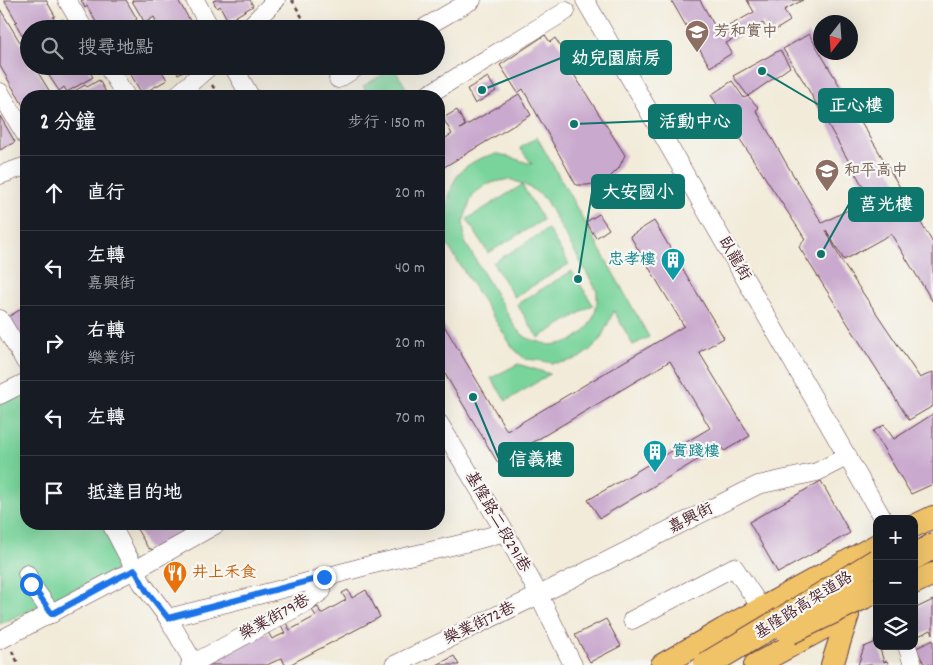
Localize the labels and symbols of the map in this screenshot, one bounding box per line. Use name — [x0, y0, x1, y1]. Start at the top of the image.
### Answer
north arrow — [813, 15, 858, 60]
school or university icon: 芳和實中 — [684, 19, 710, 53]
place label: 芳和實中 — [714, 21, 778, 44]
callout: 幼兒園廚房 — [561, 41, 671, 74]
text: 幼兒園廚房 — [571, 48, 661, 73]
callout: 正心樓 — [819, 89, 893, 122]
text: 正心樓 — [829, 95, 883, 120]
callout: 活動中心 — [649, 105, 741, 138]
text: 活動中心 — [659, 111, 731, 136]
school or university icon: 和平高中 — [814, 158, 840, 192]
place label: 和平高中 — [844, 160, 908, 183]
callout: 大安國小 — [592, 175, 684, 208]
text: 大安國小 — [602, 182, 674, 207]
callout: 莒光樓 — [849, 188, 923, 221]
text: 莒光樓 — [859, 194, 913, 219]
street label: 臥龍街 — [712, 232, 756, 286]
building icon: 忠孝樓 — [660, 247, 686, 281]
place label: 忠孝樓 — [608, 249, 656, 272]
building icon: 實踐樓 — [642, 439, 668, 473]
place label: 實踐樓 — [672, 441, 720, 464]
callout: 信義樓 — [499, 443, 573, 476]
text: 信義樓 — [509, 449, 563, 474]
street label: 基隆路二段291巷 — [459, 467, 535, 577]
street label: 嘉興街 — [664, 498, 718, 540]
restaurant icon: 井上禾食 — [162, 560, 188, 594]
place label: 井上禾食 — [192, 562, 256, 585]
route end — [313, 566, 336, 589]
street label: 基隆路高架道路 — [750, 567, 858, 645]
route start — [20, 573, 43, 596]
street label: 樂業街79巷 — [236, 589, 314, 647]
street label: 樂業街72巷 — [440, 597, 520, 651]

